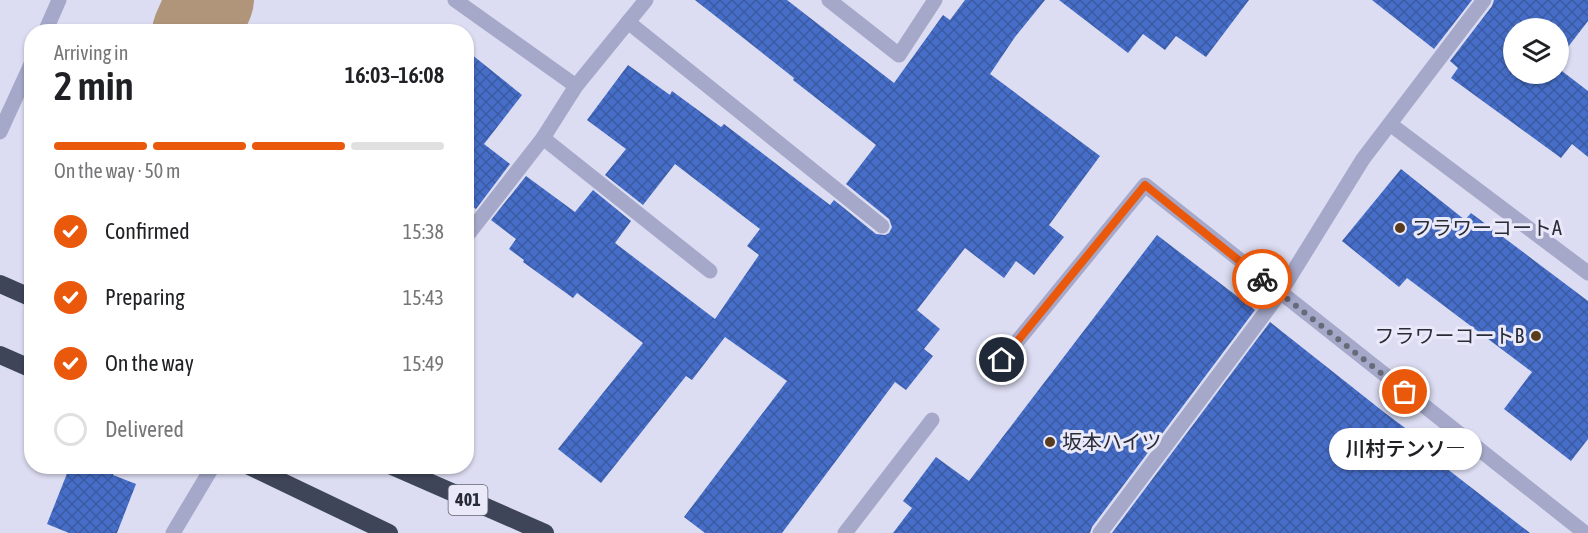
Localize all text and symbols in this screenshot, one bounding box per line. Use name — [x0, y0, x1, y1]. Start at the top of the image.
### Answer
map controls — [1503, 18, 1569, 84]
button: layers — [1503, 18, 1569, 84]
text: Arriving in — [54, 41, 128, 64]
text: 16:03–16:08 — [345, 62, 444, 88]
text: 2 min — [54, 64, 134, 108]
text: On the way · 50 m — [54, 159, 180, 182]
icon: check — [54, 215, 87, 248]
place label: フラワーコートA — [1412, 216, 1562, 239]
text: Confirmed — [105, 218, 190, 244]
text: 15:38 — [403, 220, 444, 243]
marker: フラワーコートA — [1393, 221, 1407, 235]
courier — [1232, 249, 1292, 309]
icon: bike — [1246, 263, 1279, 296]
icon: check — [54, 281, 87, 314]
text: Preparing — [105, 284, 185, 310]
text: 15:43 — [403, 286, 444, 309]
place label: フラワーコートB — [1375, 324, 1525, 347]
marker: フラワーコートB — [1529, 329, 1543, 343]
pin — [976, 334, 1027, 385]
icon: home — [985, 343, 1018, 376]
icon: check — [54, 347, 87, 380]
text: On the way — [105, 350, 194, 376]
text: 15:49 — [403, 352, 444, 375]
pin — [1379, 366, 1430, 417]
icon: bag — [1388, 375, 1421, 408]
text: Delivered — [105, 416, 184, 442]
callout: 川村テンソ― — [1328, 428, 1482, 470]
place label: 坂本ハイツ — [1062, 430, 1162, 453]
marker: 坂本ハイツ — [1043, 435, 1057, 449]
text: 川村テンソ― — [1346, 437, 1466, 460]
road number: 401 — [448, 485, 488, 515]

